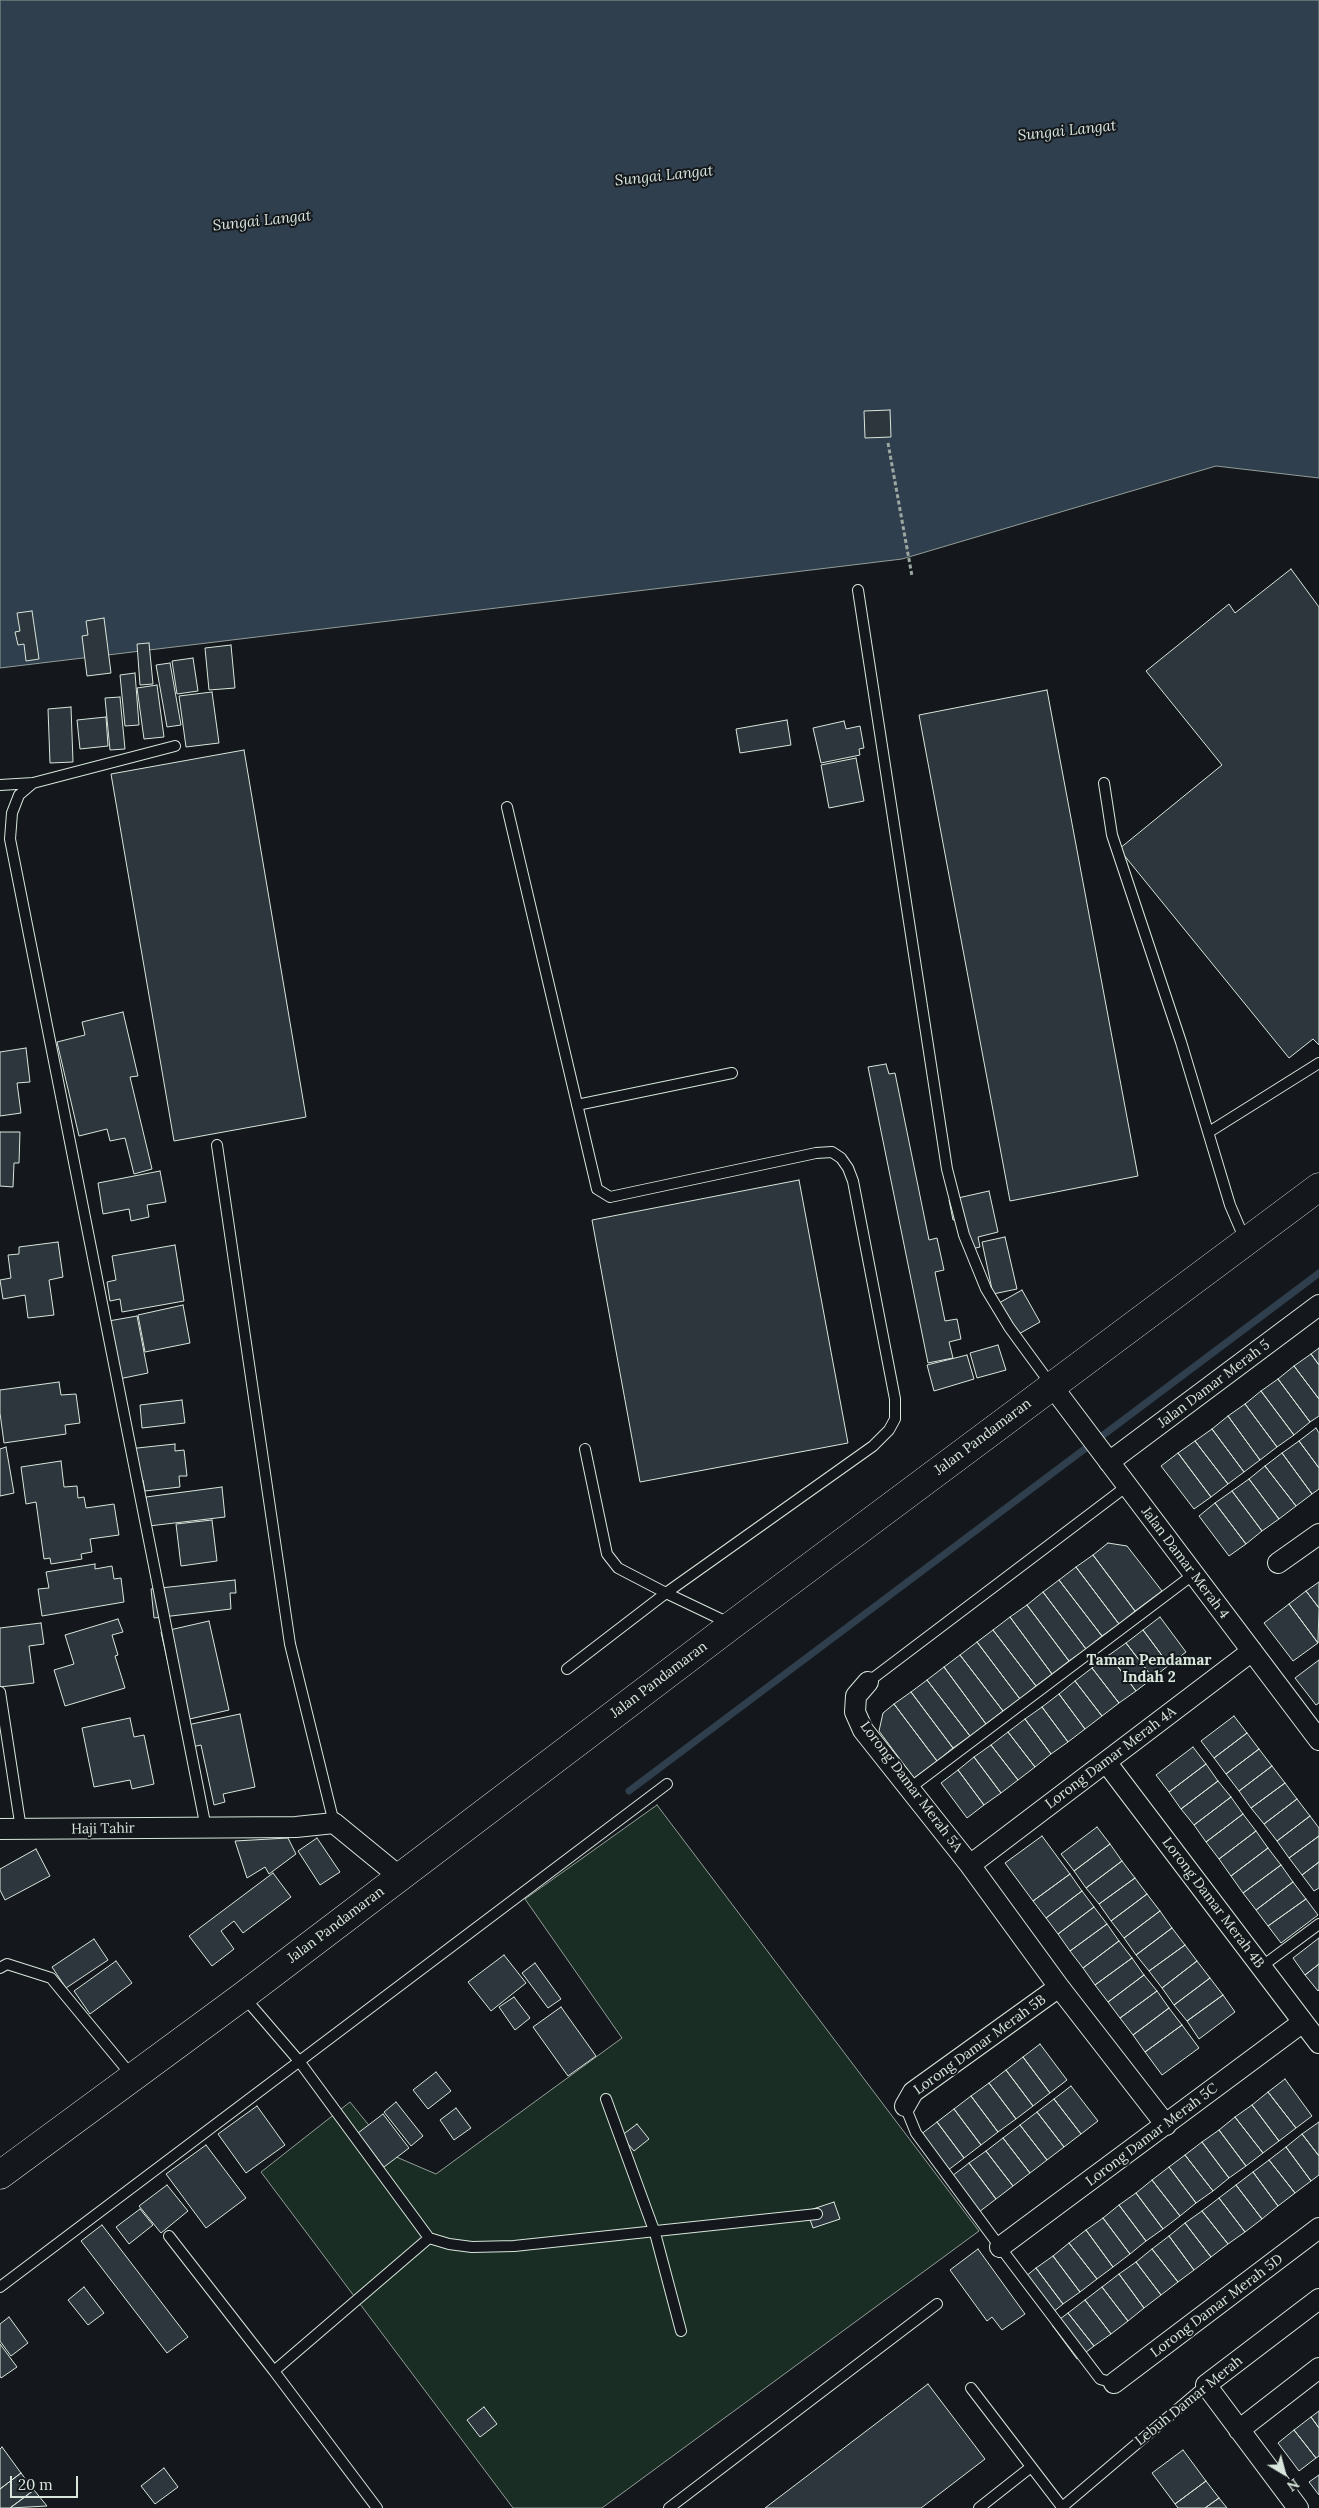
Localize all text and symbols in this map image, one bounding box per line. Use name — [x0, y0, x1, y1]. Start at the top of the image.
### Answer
water label: Sungai Langat — [1017, 117, 1117, 145]
water label: Sungai Langat — [614, 162, 714, 190]
water label: Sungai Langat — [212, 207, 312, 235]
street label: Jalan Damar Merah 5 — [1155, 1336, 1273, 1432]
street label: Jalan Pandamaran — [931, 1395, 1035, 1479]
street label: Jalan Damar Merah 4 — [1137, 1504, 1233, 1622]
street label: Jalan Pandamaran — [607, 1638, 711, 1722]
district label: Taman Pendamar Indah 2 — [1087, 1652, 1211, 1687]
street label: Lorong Damar Merah 4A — [1042, 1703, 1180, 1813]
street label: Lorong Damar Merah 5A — [856, 1718, 966, 1856]
street label: Haji Tahir — [71, 1820, 135, 1838]
street label: Lorong Damar Merah 4B — [1158, 1834, 1268, 1972]
street label: Jalan Pandamaran — [284, 1883, 388, 1967]
street label: Lorong Damar Merah 5B — [911, 1991, 1049, 2099]
street label: Lorong Damar Merah 5C — [1083, 2080, 1221, 2190]
street label: Lorong Damar Merah 5D — [1148, 2251, 1286, 2361]
street label: Lebuh Damar Merah — [1132, 2353, 1246, 2449]
north arrow — [1259, 2448, 1309, 2498]
scale bar — [12, 2466, 80, 2498]
text: 20 m — [18, 2475, 53, 2494]
text: N — [1283, 2475, 1303, 2495]

